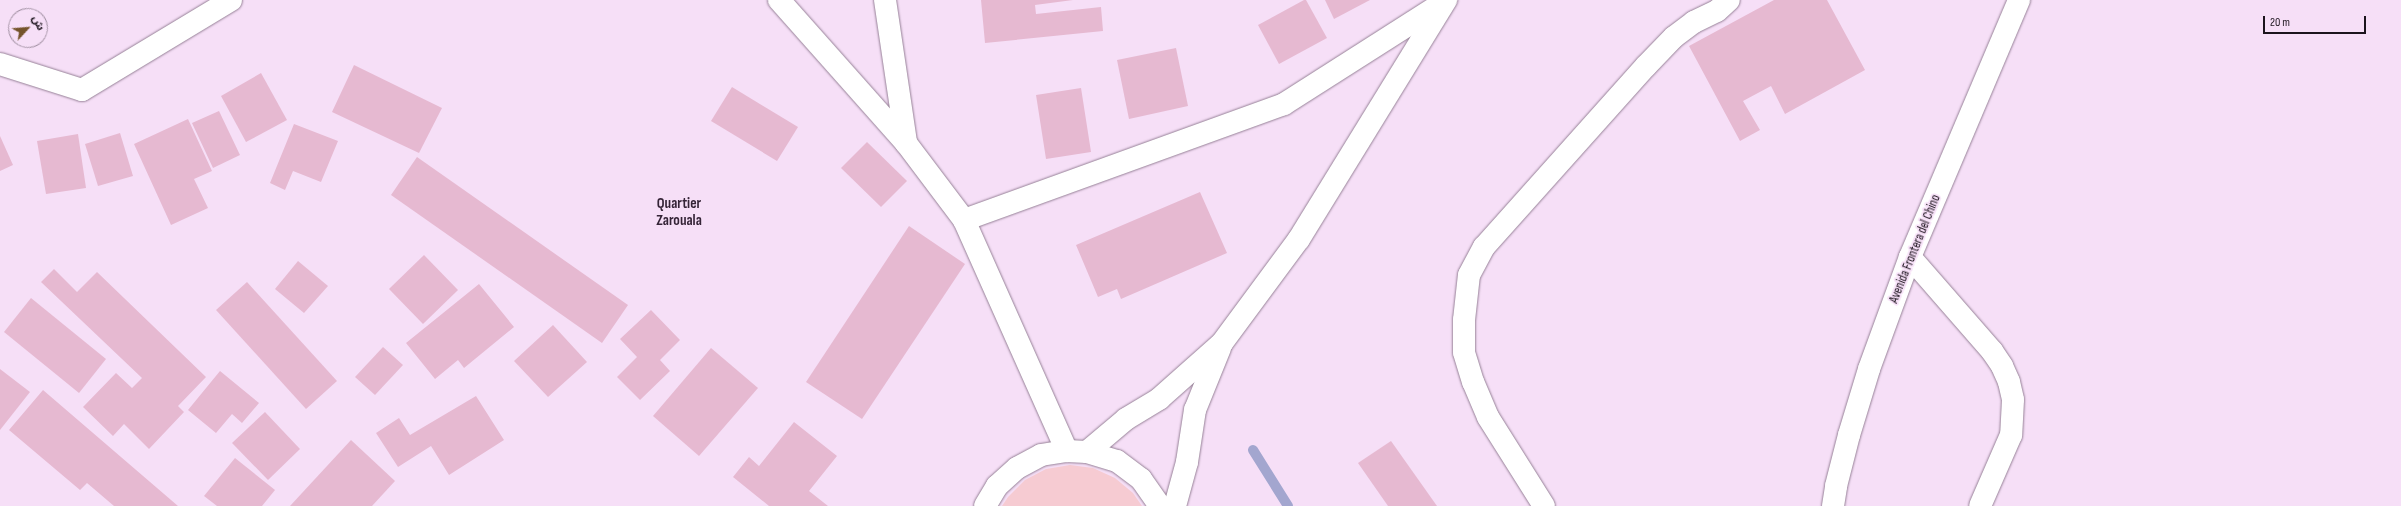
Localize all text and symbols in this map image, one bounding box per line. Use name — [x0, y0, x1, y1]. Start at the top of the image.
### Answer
north arrow — [8, 8, 48, 48]
scale bar — [2265, 8, 2368, 34]
text: ش — [29, 13, 47, 33]
text: 20 m — [2270, 15, 2290, 30]
street label: Avenida Frontera del Chino — [1886, 192, 1944, 306]
district label: Quartier Zarouala — [656, 194, 702, 229]

